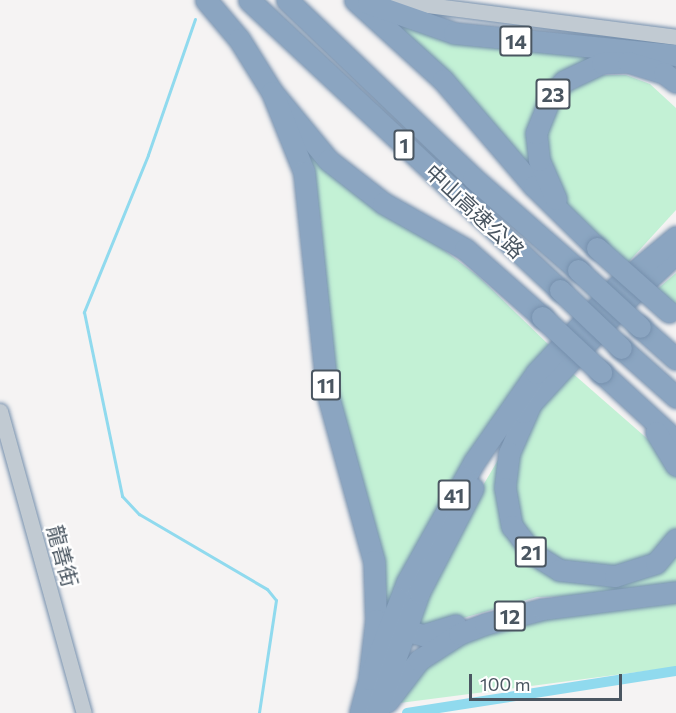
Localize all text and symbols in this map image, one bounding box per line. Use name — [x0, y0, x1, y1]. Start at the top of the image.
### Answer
road number: 14 — [498, 24, 534, 58]
road number: 23 — [535, 77, 571, 111]
road number: 1 — [392, 128, 416, 162]
street label: 中山高速公路 — [420, 159, 530, 263]
road number: 11 — [310, 368, 342, 402]
road number: 41 — [438, 478, 470, 512]
street label: 龍善街 — [43, 522, 83, 590]
road number: 21 — [514, 535, 548, 569]
road number: 12 — [494, 599, 526, 633]
scale bar — [472, 662, 625, 700]
text: 100 m — [480, 673, 530, 695]

